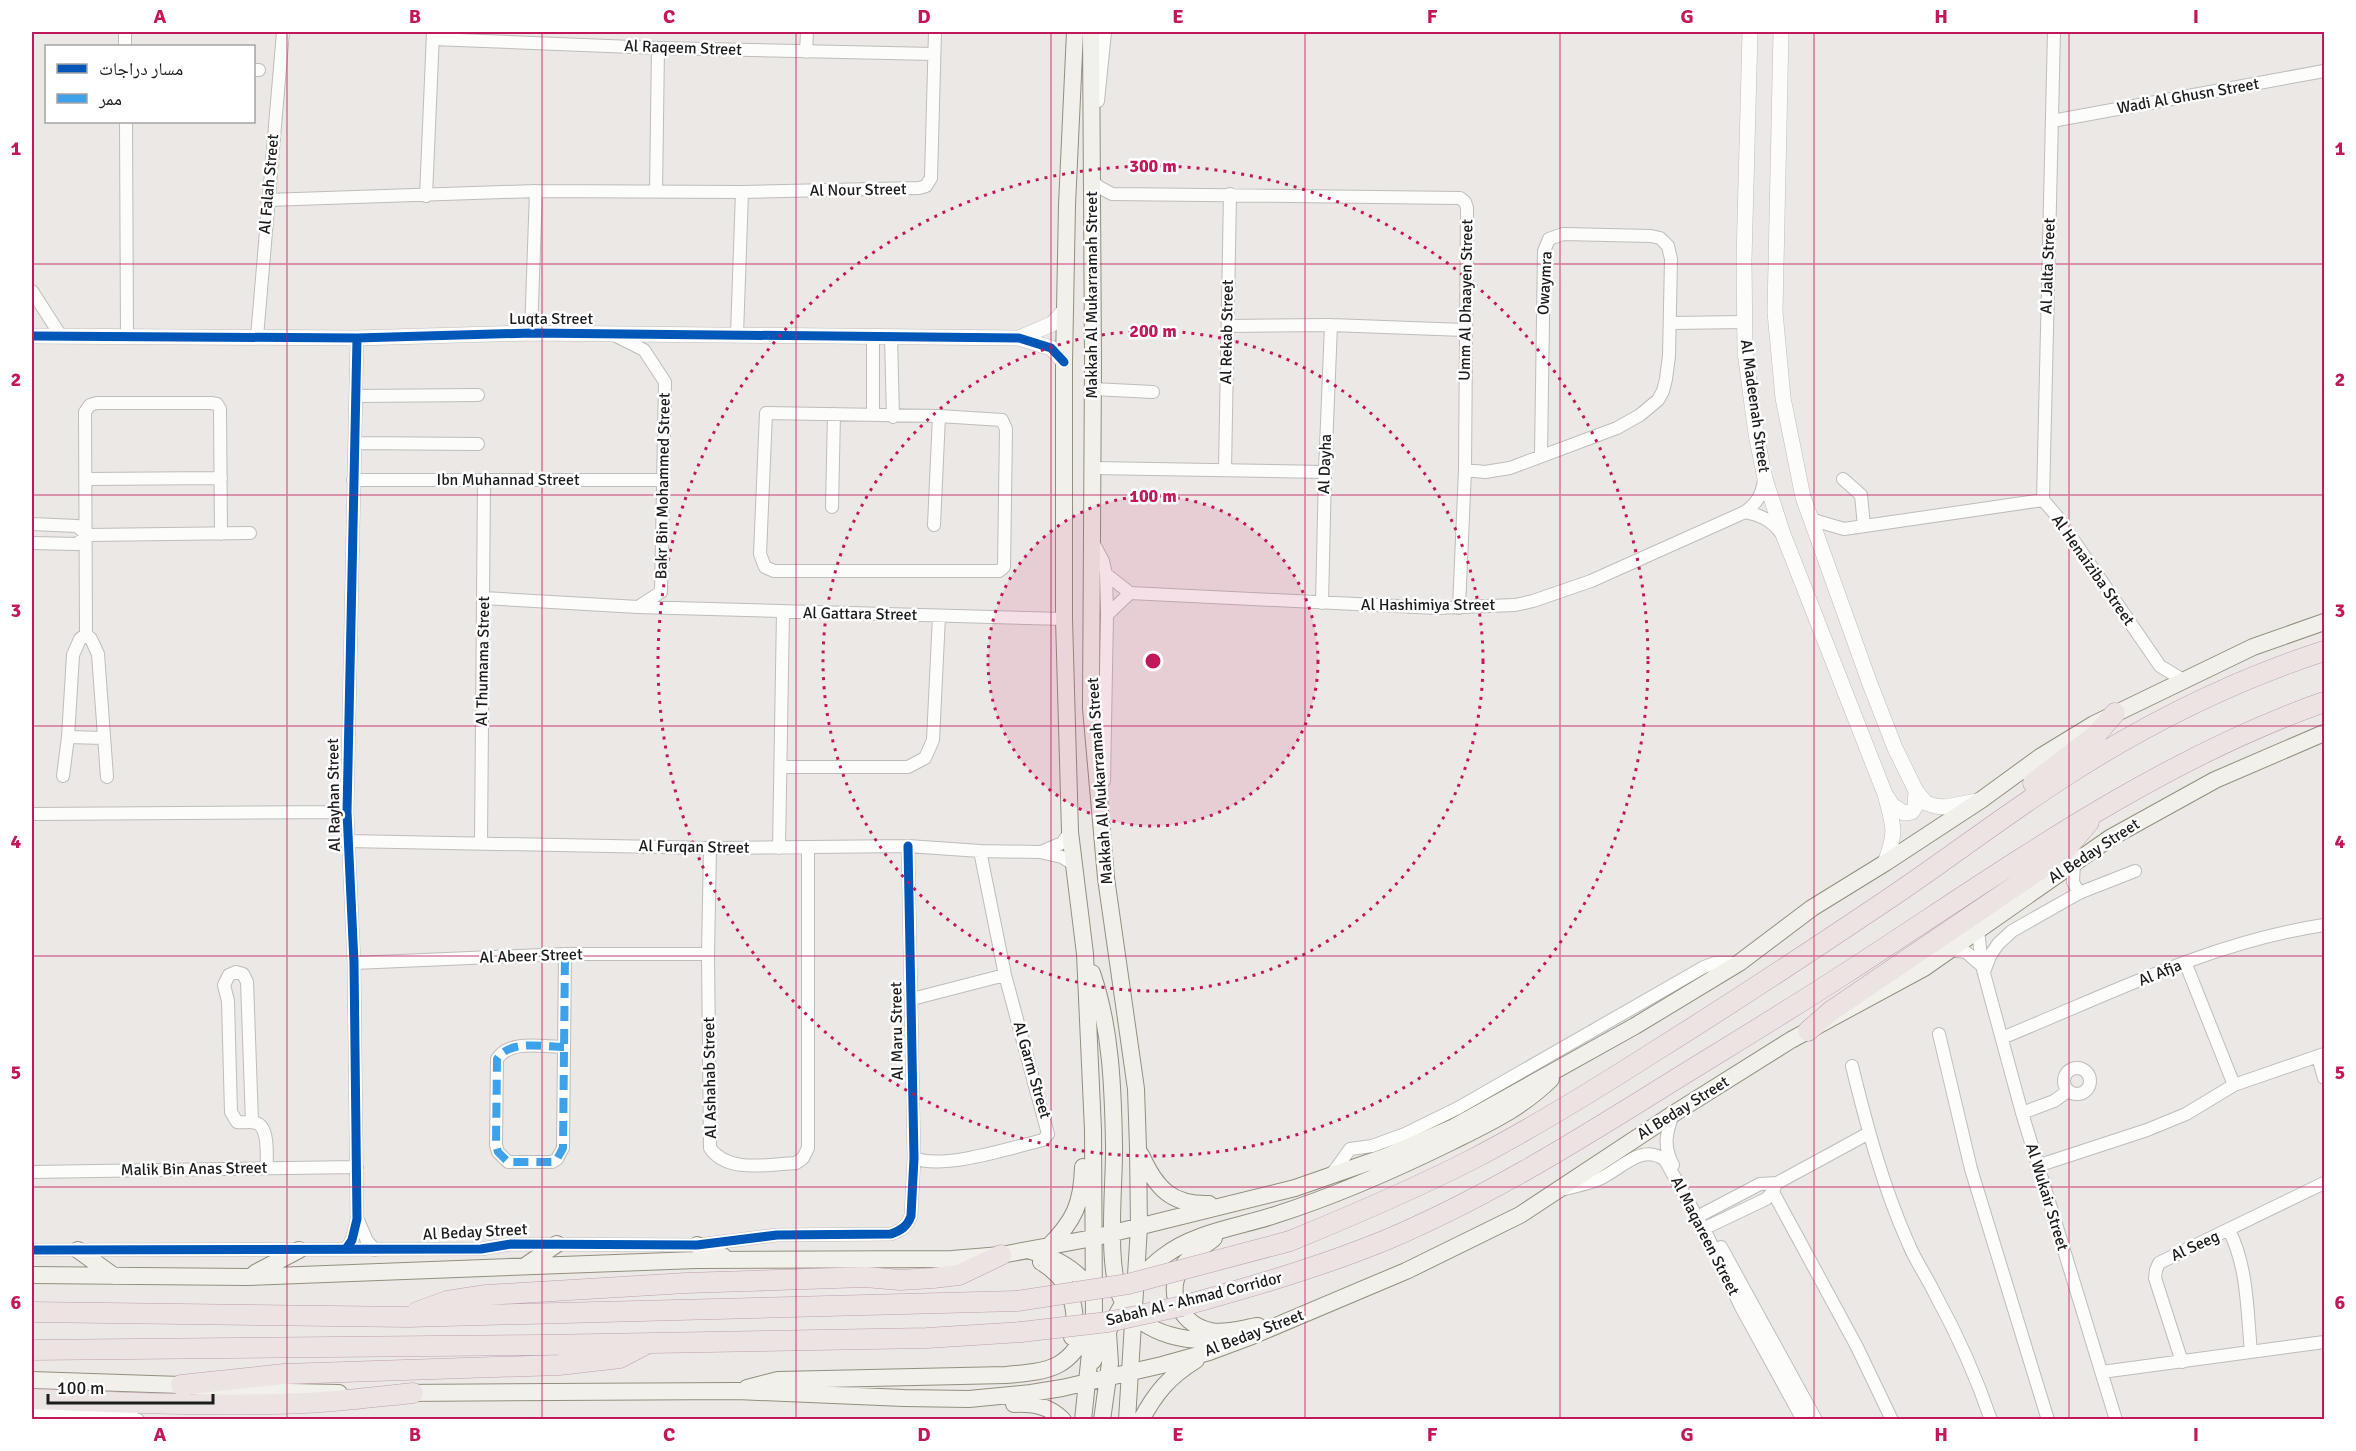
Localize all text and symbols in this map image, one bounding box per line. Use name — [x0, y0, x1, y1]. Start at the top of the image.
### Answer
text: A — [154, 4, 167, 29]
text: B — [409, 4, 421, 29]
text: C — [663, 4, 675, 29]
text: D — [917, 4, 931, 29]
text: E — [1172, 4, 1184, 29]
text: F — [1427, 4, 1438, 29]
text: G — [1680, 4, 1694, 29]
text: H — [1934, 4, 1948, 29]
text: I — [2193, 4, 2199, 29]
street label: Al Raqeem Street — [624, 36, 743, 60]
legend — [45, 45, 255, 123]
text: مسار دراجات — [99, 58, 183, 80]
street label: Wadi Al Ghusn Street — [2115, 74, 2261, 118]
text: ممر — [98, 88, 122, 110]
street label: Al Falah Street — [255, 133, 283, 235]
text: 1 — [11, 136, 22, 161]
text: 1 — [2335, 136, 2346, 161]
text: 300 m — [1129, 155, 1177, 177]
street label: Al Nour Street — [809, 179, 907, 201]
street label: Makkah Al Mukarramah Street — [1082, 191, 1102, 399]
street label: Al Jalta Street — [2036, 217, 2060, 314]
street label: Umm Al Dhaayen Street — [1455, 218, 1477, 381]
street label: Owaymra — [1533, 251, 1557, 315]
street label: Al Rekab Street — [1216, 279, 1238, 385]
street label: Luqta Street — [509, 309, 593, 329]
text: 200 m — [1129, 320, 1177, 342]
street label: Al Madeenah Street — [1736, 338, 1774, 474]
text: 2 — [11, 367, 21, 392]
text: 2 — [2335, 367, 2345, 392]
street label: Bakr Bin Mohammed Street — [651, 392, 675, 580]
street label: Al Dayha — [1314, 434, 1336, 494]
street label: Ibn Muhannad Street — [436, 470, 580, 490]
text: 100 m — [1129, 485, 1177, 507]
street label: Al Henaiziba Street — [2047, 511, 2139, 630]
street label: Al Thumama Street — [472, 595, 494, 726]
street label: Al Hashimiya Street — [1361, 595, 1496, 615]
text: 3 — [11, 598, 21, 623]
text: 3 — [2335, 598, 2345, 623]
street label: Al Gattara Street — [803, 603, 918, 625]
centre of rings — [1143, 651, 1163, 671]
street label: Makkah Al Mukarramah Street — [1083, 676, 1117, 885]
street label: Al Rayhan Street — [323, 738, 345, 852]
street label: Al Beday Street — [2045, 814, 2144, 888]
text: 4 — [11, 829, 22, 854]
text: 4 — [2335, 829, 2346, 854]
street label: Al Furqan Street — [638, 836, 750, 858]
street label: Al Abeer Street — [479, 944, 583, 968]
street label: Al Afja — [2135, 955, 2185, 991]
street label: Al Maru Street — [886, 981, 908, 1081]
street label: Al Ashahab Street — [699, 1016, 721, 1139]
street label: Al Garm Street — [1009, 1019, 1056, 1121]
text: 5 — [11, 1060, 21, 1085]
text: 5 — [2335, 1060, 2345, 1085]
street label: Al Beday Street — [1633, 1072, 1733, 1144]
street label: Al Wukair Street — [2021, 1141, 2073, 1253]
street label: Malik Bin Anas Street — [121, 1158, 268, 1180]
street label: Al Maqareen Street — [1666, 1173, 1744, 1299]
street label: Al Beday Street — [422, 1219, 528, 1245]
street label: Al Seeg — [2168, 1226, 2222, 1266]
street label: Sabah Al - Ahmad Corridor — [1104, 1267, 1284, 1331]
text: 6 — [11, 1290, 22, 1315]
text: 6 — [2335, 1290, 2346, 1315]
street label: Al Beday Street — [1202, 1305, 1307, 1361]
scale bar — [48, 1367, 213, 1405]
text: 100 m — [57, 1377, 104, 1399]
text: A — [154, 1422, 167, 1447]
text: B — [409, 1422, 421, 1447]
text: C — [663, 1422, 675, 1447]
text: D — [917, 1422, 931, 1447]
text: E — [1172, 1422, 1184, 1447]
text: F — [1427, 1422, 1438, 1447]
text: G — [1680, 1422, 1694, 1447]
text: H — [1934, 1422, 1948, 1447]
text: I — [2193, 1422, 2199, 1447]

